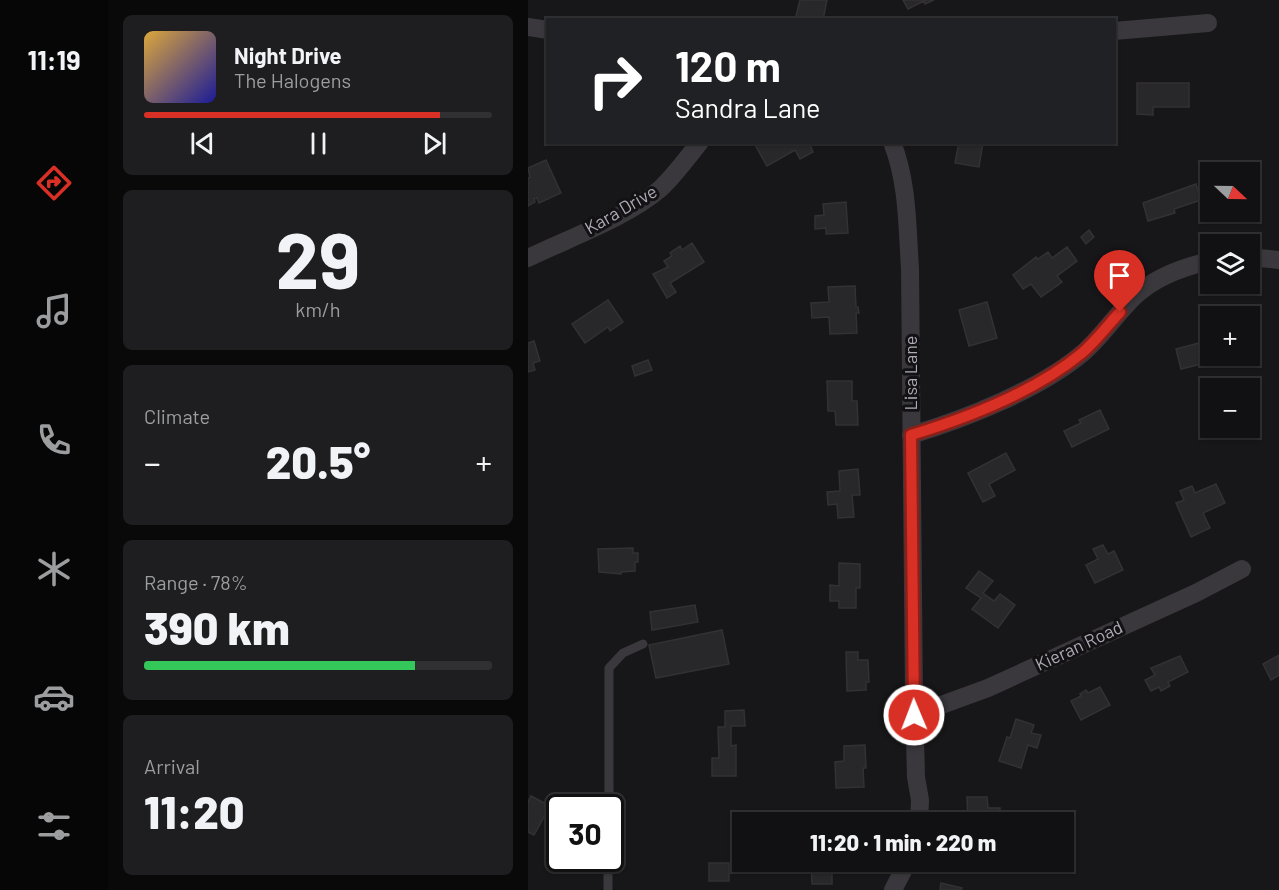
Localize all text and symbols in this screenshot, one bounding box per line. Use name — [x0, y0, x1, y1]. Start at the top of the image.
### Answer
text: 120 m — [675, 40, 781, 90]
text: Night Drive — [234, 42, 342, 68]
icon: right — [576, 42, 654, 120]
text: 11:19 — [27, 43, 81, 75]
text: The Halogens — [234, 68, 351, 92]
text: Sandra Lane — [675, 91, 820, 123]
icon: previous — [186, 127, 219, 160]
icon: pause — [302, 127, 335, 160]
icon: next — [418, 127, 451, 160]
icon: directions — [33, 162, 75, 204]
north arrow — [1200, 162, 1260, 222]
map controls — [1200, 162, 1260, 438]
street label: Kara Drive — [581, 180, 660, 239]
text: 29 — [275, 211, 361, 305]
button: layers — [1200, 234, 1260, 294]
pin — [1094, 250, 1145, 312]
icon: arrive — [1103, 259, 1136, 292]
icon: music — [33, 290, 75, 332]
text: km/h — [295, 297, 341, 321]
button: + — [1200, 306, 1260, 366]
street label: Lisa Lane — [899, 336, 921, 410]
button: − — [1200, 378, 1260, 438]
text: Climate — [144, 404, 210, 428]
icon: phone — [33, 419, 75, 461]
text: 20.5° — [266, 434, 370, 488]
text: − — [144, 442, 161, 482]
text: + — [476, 442, 492, 482]
icon: climate — [33, 548, 75, 590]
text: Range · 78% — [144, 570, 248, 594]
text: 390 km — [144, 600, 290, 654]
street label: Kieran Road — [1031, 615, 1126, 675]
icon: car — [33, 676, 75, 718]
position arrow — [882, 683, 946, 747]
text: Arrival — [144, 754, 200, 778]
text: 11:20 — [144, 784, 244, 838]
speed limit sign: 30 — [546, 794, 624, 872]
icon: filters — [33, 805, 75, 847]
text: 11:20 · 1 min · 220 m — [810, 829, 996, 855]

